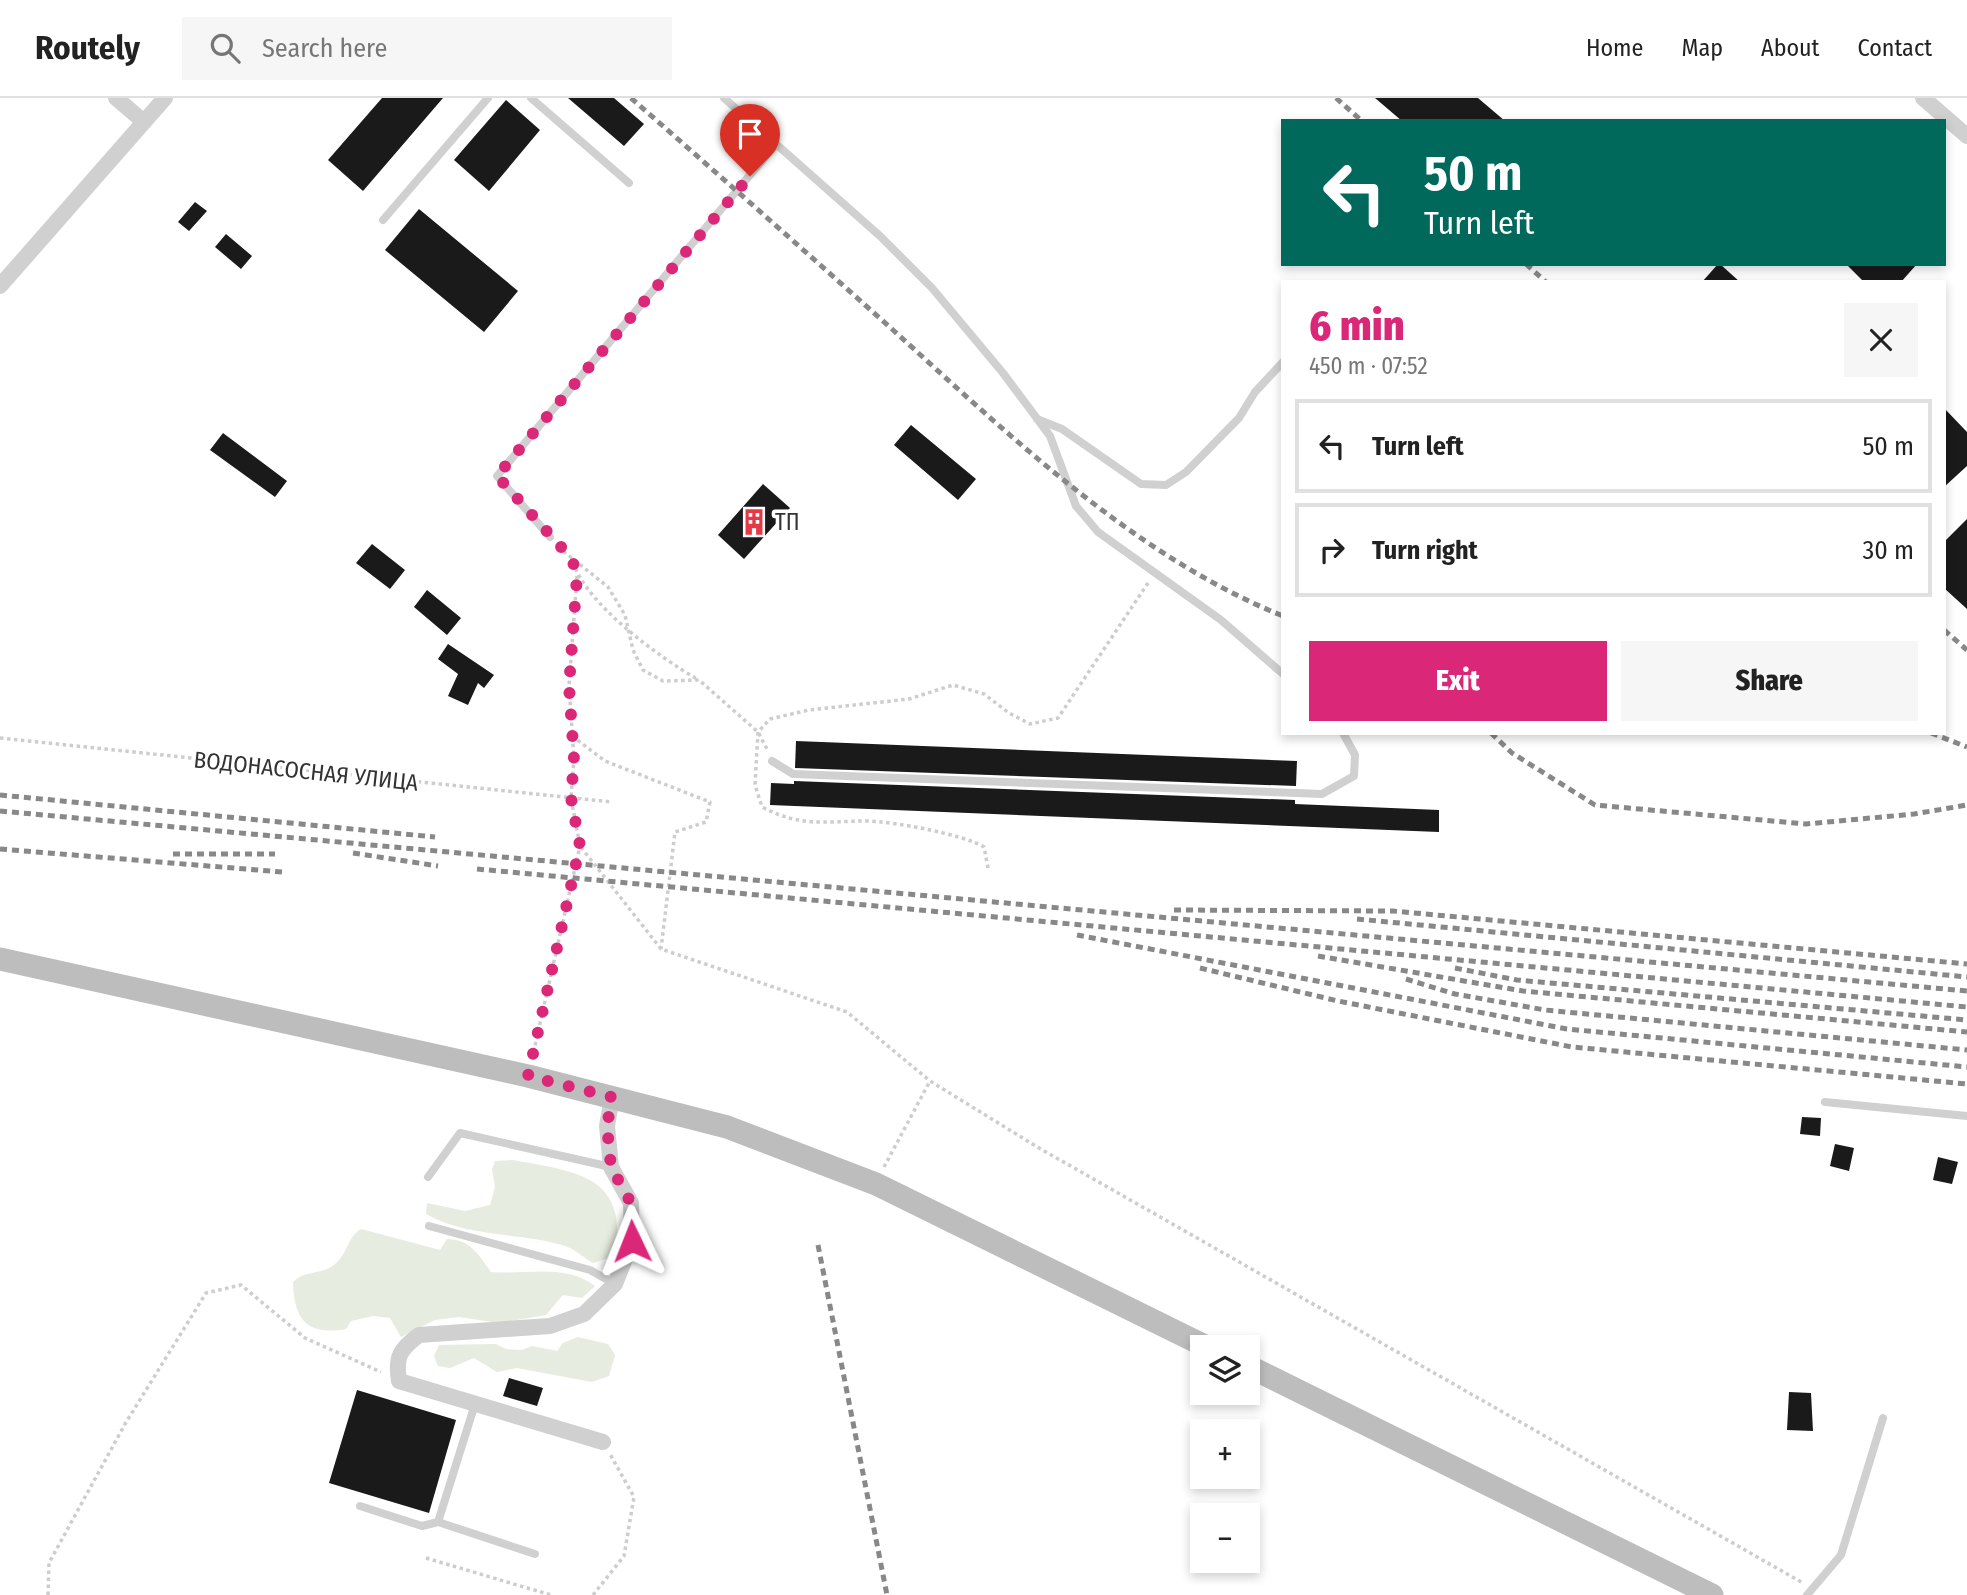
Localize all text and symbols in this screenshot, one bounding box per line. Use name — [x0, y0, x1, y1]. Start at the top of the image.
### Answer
search box — [182, 17, 672, 80]
text: Routely — [35, 28, 140, 68]
icon: search — [206, 29, 244, 67]
text: Search here — [262, 33, 387, 64]
text: Home — [1586, 34, 1643, 62]
text: Map — [1681, 34, 1723, 62]
text: About — [1761, 34, 1819, 62]
text: Contact — [1857, 34, 1932, 62]
pin — [720, 104, 780, 176]
icon: arrive — [731, 115, 769, 153]
text: 50 m — [1424, 144, 1522, 203]
icon: left — [1309, 147, 1400, 238]
text: Turn left — [1424, 204, 1534, 242]
text: 6 min — [1309, 301, 1405, 351]
button: close — [1844, 303, 1918, 377]
text: 450 m · 07:52 — [1309, 352, 1428, 380]
icon: left — [1313, 427, 1351, 465]
text: Turn left — [1372, 431, 1464, 462]
text: 50 m — [1862, 431, 1914, 462]
building icon: ТП — [739, 507, 769, 537]
place label: ТП — [775, 508, 800, 536]
icon: right — [1313, 531, 1351, 569]
text: Turn right — [1372, 535, 1478, 566]
text: 30 m — [1863, 535, 1914, 566]
button: Exit — [1309, 641, 1607, 721]
button: Share — [1621, 641, 1918, 721]
street label: ВОДОНАСОСНАЯ УЛИЦА — [192, 745, 420, 797]
position arrow — [595, 1204, 669, 1278]
map controls — [1190, 1335, 1260, 1573]
button: layers — [1190, 1335, 1260, 1405]
button: + — [1190, 1419, 1260, 1489]
button: − — [1190, 1503, 1260, 1573]

